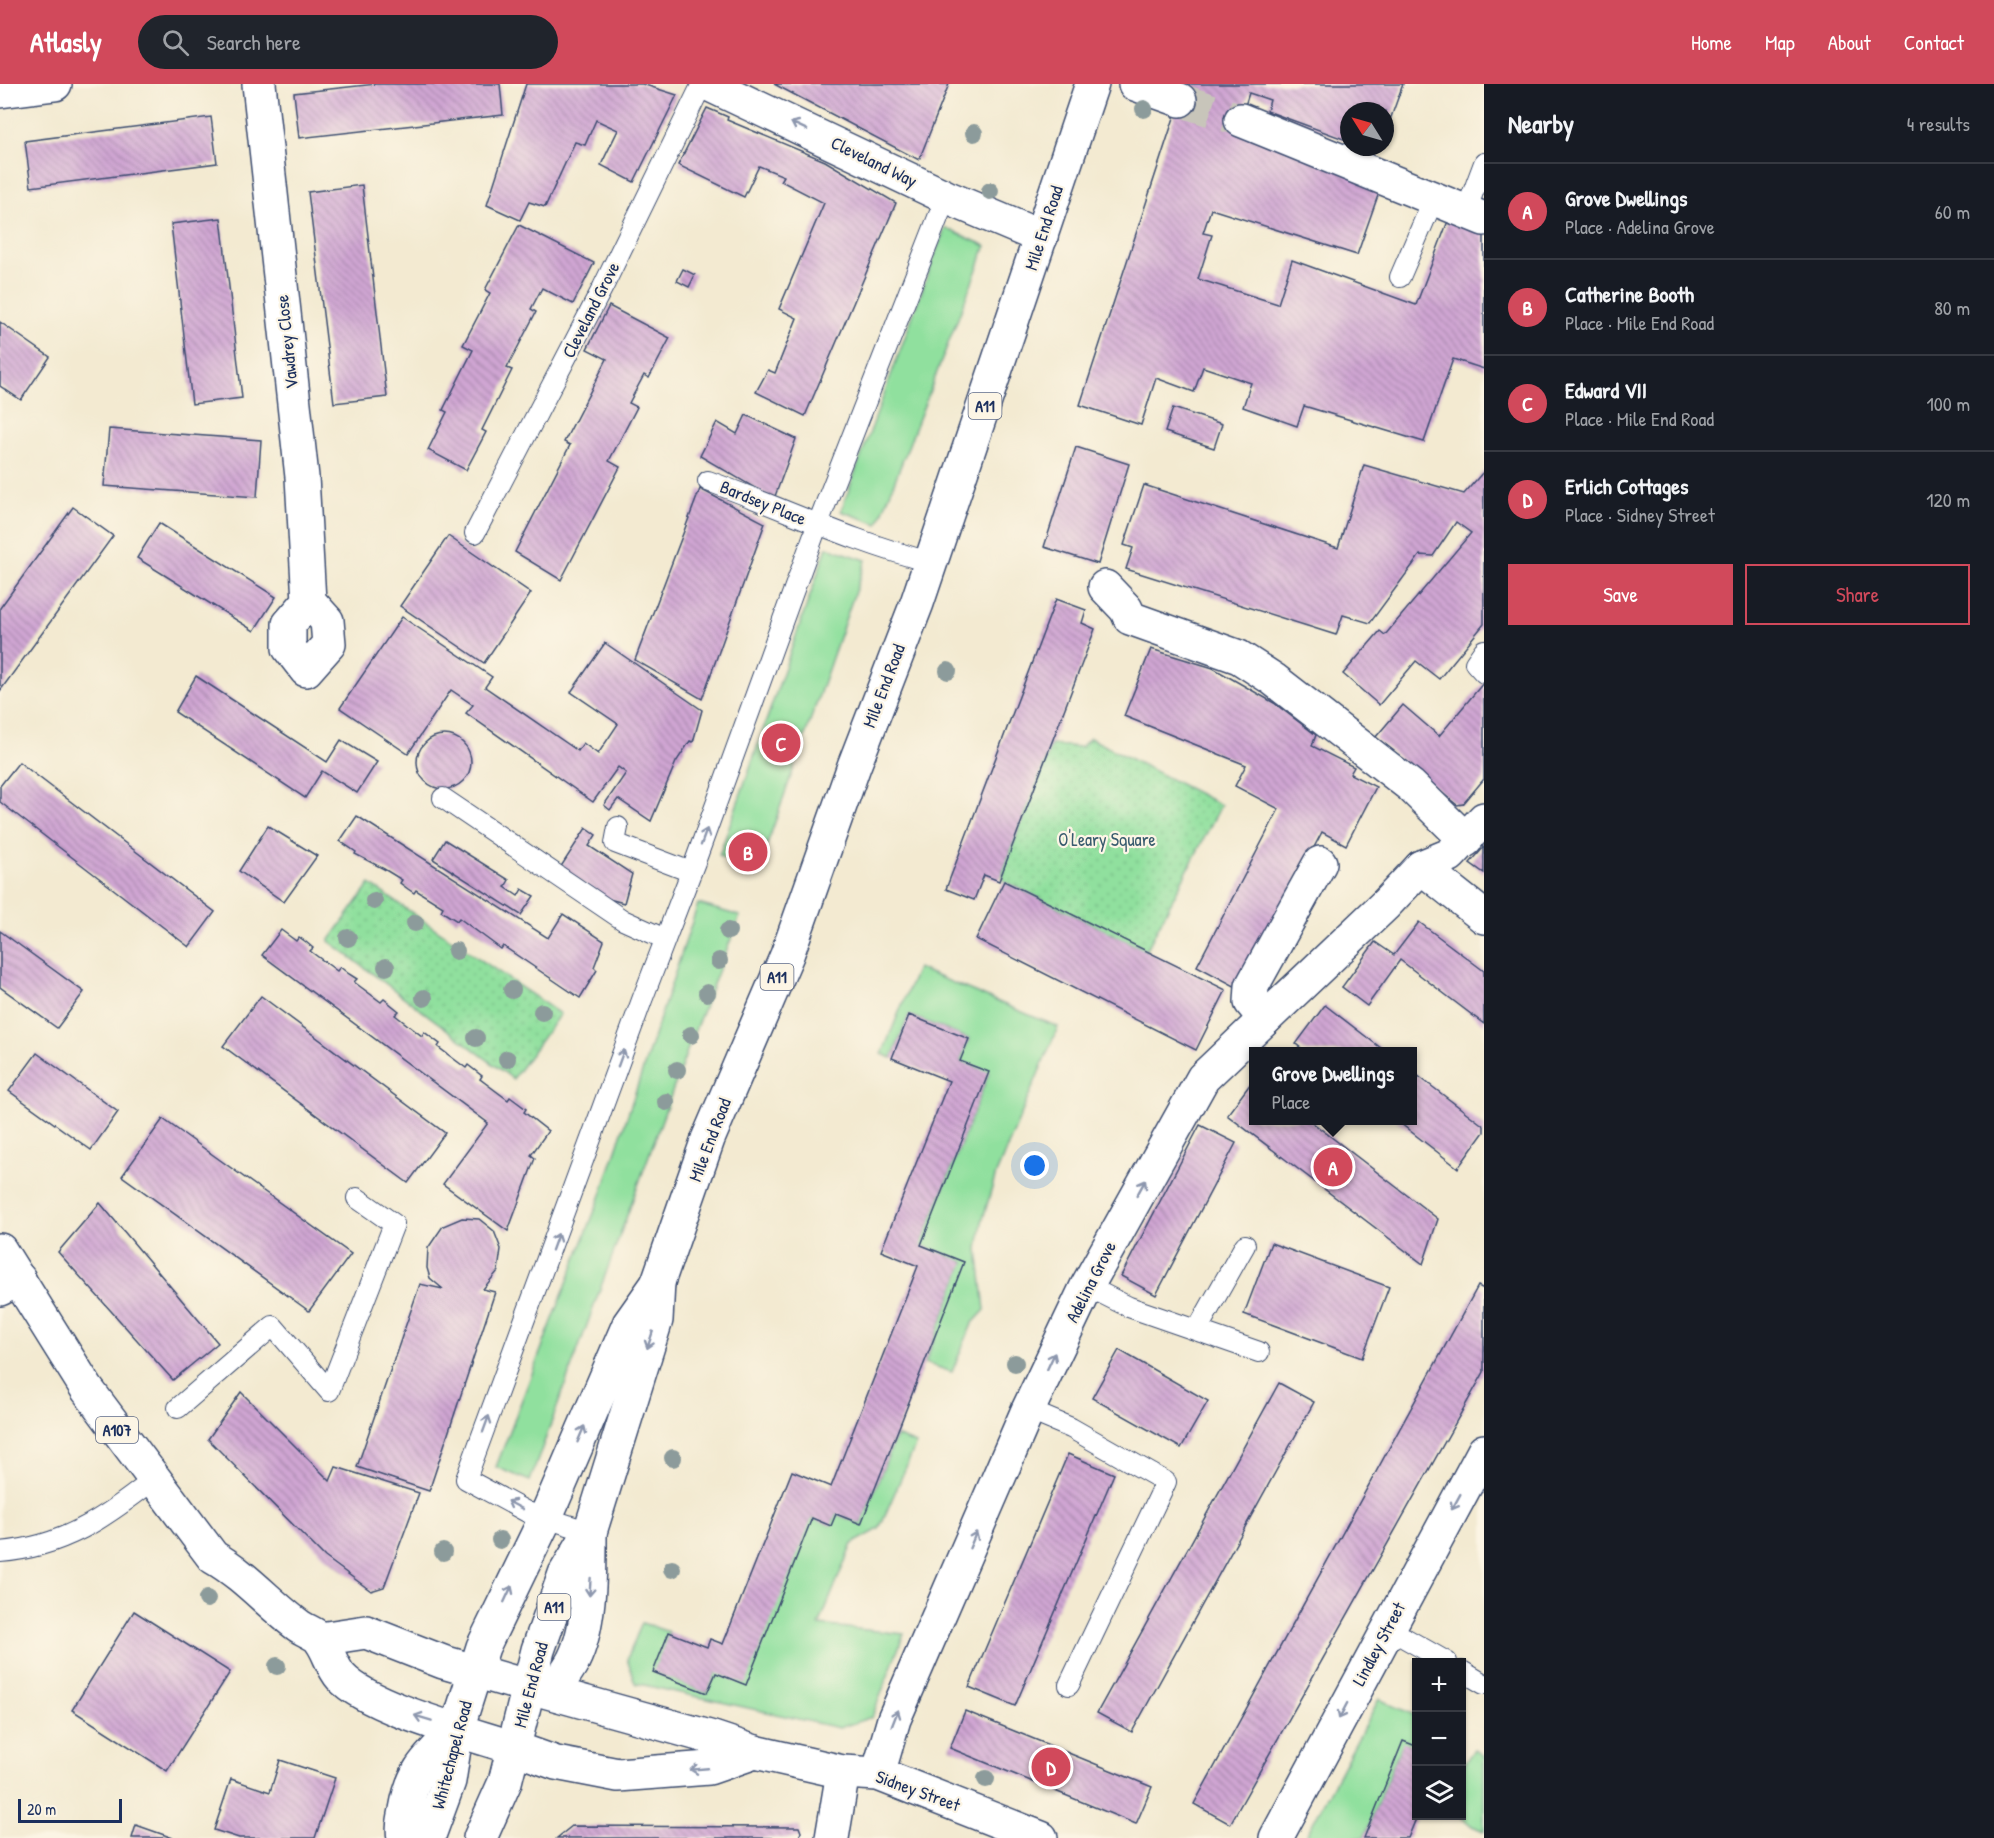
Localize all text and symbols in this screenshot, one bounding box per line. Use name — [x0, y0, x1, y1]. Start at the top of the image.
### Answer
search box — [138, 15, 558, 69]
text: Atlasly — [30, 23, 102, 61]
icon: search — [159, 26, 192, 59]
text: Search here — [207, 27, 301, 57]
text: Home — [1691, 28, 1732, 57]
text: Map — [1765, 28, 1795, 57]
text: About — [1828, 28, 1871, 57]
text: Contact — [1904, 28, 1964, 57]
north arrow — [1340, 102, 1394, 156]
text: Nearby — [1508, 106, 1574, 141]
text: 4 results — [1907, 110, 1970, 137]
one-way arrow — [790, 119, 808, 130]
street label: Cleveland Way — [827, 130, 922, 193]
street label: Mile End Road — [1018, 182, 1069, 273]
text: Grove Dwellings — [1565, 183, 1688, 213]
text: A — [1523, 198, 1532, 225]
text: 60 m — [1935, 198, 1970, 225]
text: Place · Adelina Grove — [1565, 213, 1715, 240]
street label: Cleveland Grove — [556, 258, 625, 362]
text: Catherine Booth — [1565, 279, 1694, 309]
street label: Vawdrey Close — [269, 294, 304, 390]
text: B — [1522, 294, 1533, 321]
text: 80 m — [1934, 294, 1970, 321]
text: Place · Mile End Road — [1565, 309, 1714, 336]
text: Edward VII — [1565, 375, 1647, 405]
text: C — [1522, 390, 1533, 417]
text: 100 m — [1927, 390, 1970, 417]
road number: A11 — [968, 393, 1002, 419]
text: Place · Mile End Road — [1565, 405, 1714, 432]
text: Erlich Cottages — [1565, 471, 1689, 501]
street label: Bardsey Place — [716, 474, 810, 531]
text: D — [1523, 486, 1532, 513]
text: 120 m — [1926, 486, 1970, 513]
text: Place · Sidney Street — [1565, 501, 1715, 528]
button: Save — [1508, 564, 1733, 625]
button: Share — [1745, 564, 1970, 625]
street label: Mile End Road — [856, 640, 911, 731]
pin: C — [762, 720, 800, 766]
park label: O'Leary Square — [1058, 827, 1156, 852]
one-way arrow — [700, 828, 711, 847]
pin: B — [728, 830, 768, 874]
road number: A11 — [760, 964, 794, 990]
popup — [1249, 1047, 1417, 1125]
one-way arrow — [616, 1049, 627, 1068]
text: Grove Dwellings — [1272, 1058, 1394, 1088]
text: Place — [1272, 1088, 1310, 1115]
street label: Mile End Road — [682, 1094, 737, 1185]
pin: A — [1314, 1144, 1352, 1190]
your location — [1020, 1151, 1049, 1180]
one-way arrow — [1135, 1180, 1147, 1197]
one-way arrow — [550, 1233, 561, 1252]
street label: Adelina Grove — [1059, 1237, 1122, 1327]
one-way arrow — [643, 1330, 654, 1349]
one-way arrow — [1046, 1353, 1058, 1371]
one-way arrow — [482, 1416, 493, 1434]
road number: A107 — [96, 1417, 138, 1443]
one-way arrow — [576, 1426, 587, 1444]
one-way arrow — [1450, 1493, 1462, 1510]
one-way arrow — [507, 1499, 525, 1510]
one-way arrow — [968, 1531, 979, 1549]
one-way arrow — [584, 1576, 595, 1596]
one-way arrow — [502, 1586, 514, 1604]
road number: A11 — [538, 1594, 570, 1620]
street label: Lindley Street — [1346, 1597, 1411, 1690]
street label: Mile End Road — [507, 1639, 554, 1730]
map controls — [1412, 1658, 1466, 1820]
button: + — [1412, 1658, 1466, 1712]
street label: Whitechapel Road — [425, 1698, 478, 1812]
one-way arrow — [1337, 1701, 1348, 1719]
one-way arrow — [890, 1710, 901, 1728]
one-way arrow — [414, 1712, 433, 1723]
button: − — [1412, 1712, 1466, 1766]
pin: D — [1032, 1744, 1070, 1790]
one-way arrow — [690, 1764, 710, 1775]
street label: Sidney Street — [872, 1764, 965, 1818]
button: layers — [1412, 1766, 1466, 1820]
scale bar — [18, 1796, 122, 1824]
text: 20 m — [27, 1798, 56, 1820]

